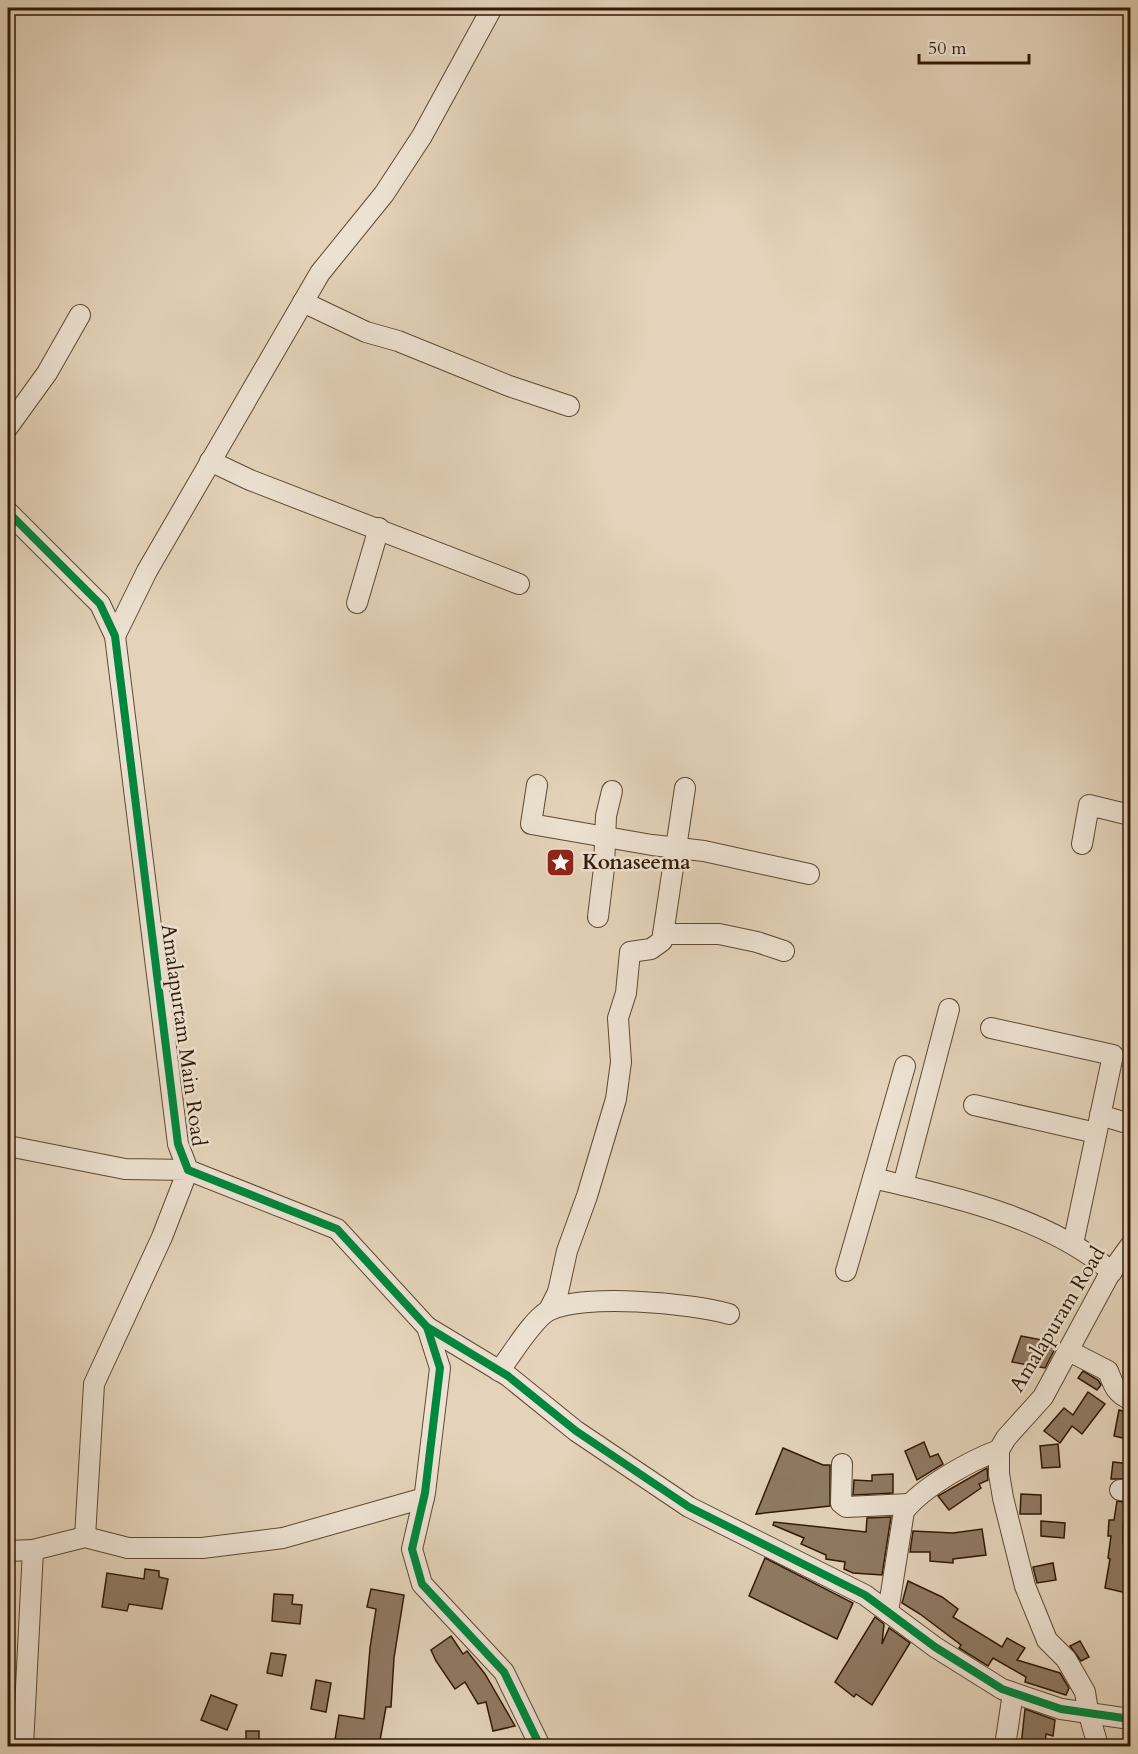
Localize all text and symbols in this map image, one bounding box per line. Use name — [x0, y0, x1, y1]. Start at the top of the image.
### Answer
scale bar — [919, 27, 1028, 65]
text: 50 m — [928, 36, 967, 61]
place icon: Konaseema — [545, 846, 577, 878]
place label: Konaseema — [582, 848, 691, 877]
street label: Amalapurtam Main Road — [154, 922, 213, 1148]
street label: Amalapuram Road — [1002, 1241, 1112, 1398]

